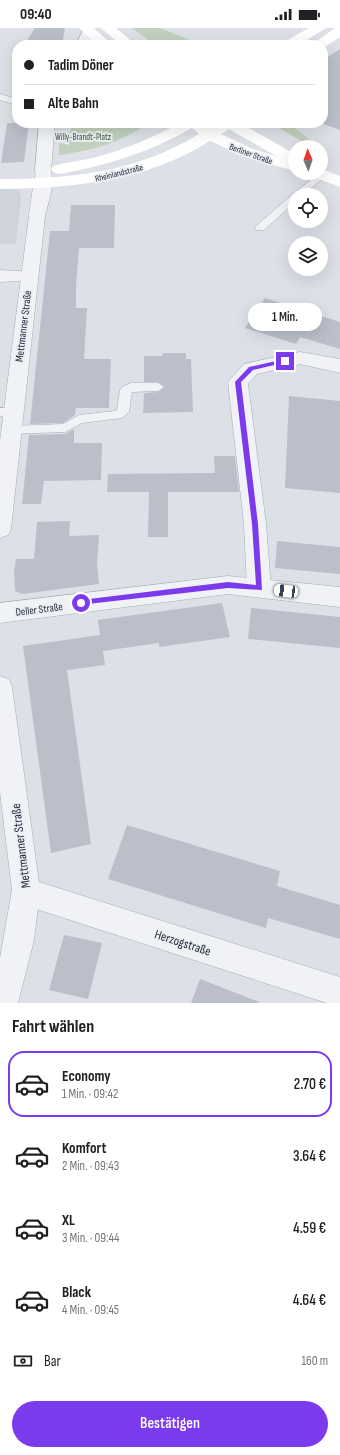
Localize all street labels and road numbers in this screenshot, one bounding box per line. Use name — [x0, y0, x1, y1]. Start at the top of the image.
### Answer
street label: Berliner Straße — [228, 142, 274, 167]
street label: Rheinlandstraße — [94, 162, 145, 185]
street label: Mettmanner Straße — [13, 290, 34, 363]
street label: Deller Straße — [15, 600, 63, 619]
street label: Mettmanner Straße — [8, 803, 34, 889]
street label: Herzogstraße — [152, 926, 213, 960]

